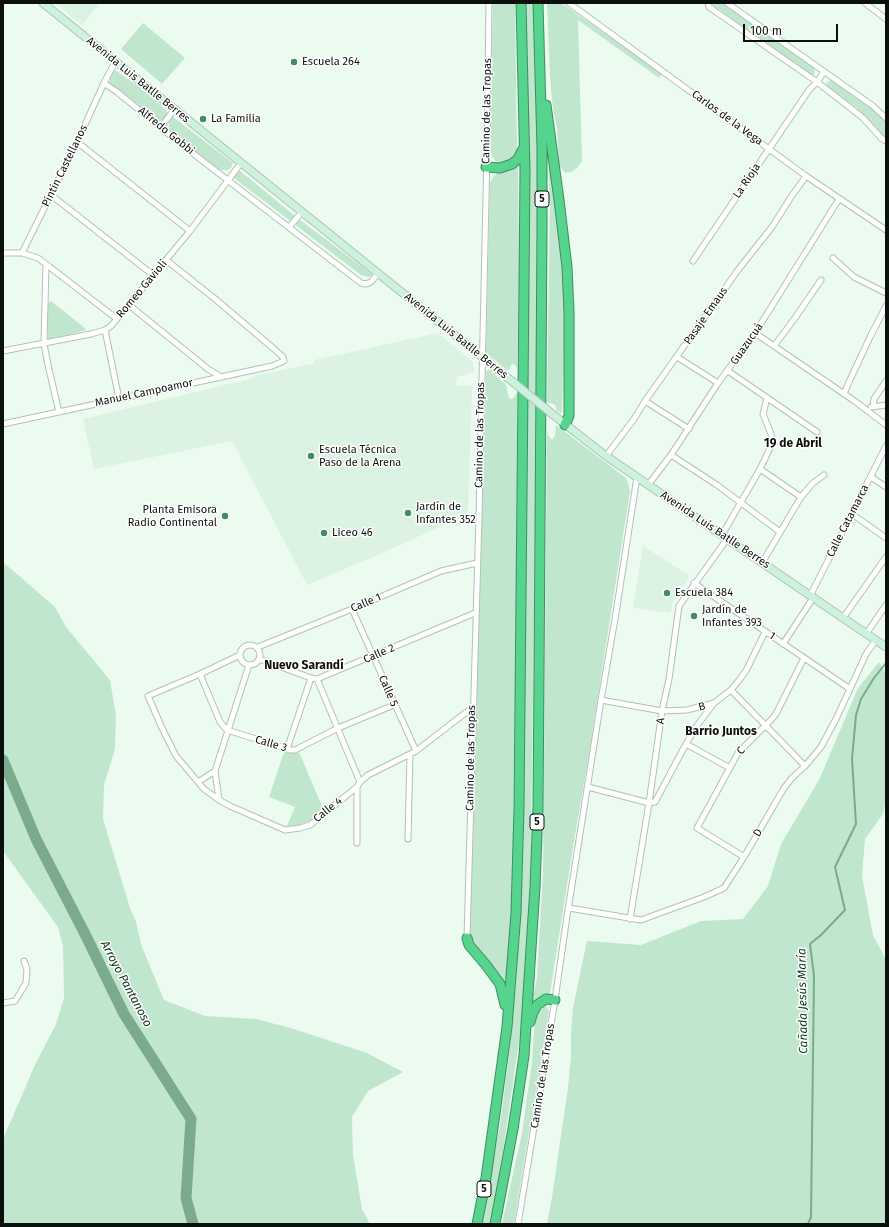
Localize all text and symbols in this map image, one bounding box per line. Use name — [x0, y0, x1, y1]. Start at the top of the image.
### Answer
scale bar — [745, 16, 840, 42]
text: 100 m — [750, 24, 782, 38]
street label: Avenida Luis Batlle Berres — [84, 34, 192, 126]
place label: Escuela 264 — [302, 55, 360, 69]
marker: Escuela 264 — [289, 57, 299, 67]
street label: Camino de las Tropas — [479, 58, 495, 164]
street label: Carlos de la Vega — [689, 88, 765, 148]
street label: Alfredo Gobbi — [135, 104, 197, 158]
place label: La Familia — [211, 112, 261, 126]
marker: La Familia — [198, 114, 208, 124]
street label: Pintin Castellanos — [39, 123, 91, 209]
street label: La Rioja — [730, 161, 764, 201]
road number: 5 — [535, 191, 549, 207]
street label: Romeo Gavioli — [114, 257, 170, 321]
street label: Pasaje Emaus — [681, 285, 731, 347]
street label: Avenida Luis Batlle Berres — [402, 290, 510, 382]
street label: Guazucuá — [728, 321, 766, 367]
street label: Manuel Campoamor — [94, 376, 194, 410]
street label: Camino de las Tropas — [472, 382, 488, 488]
district label: 19 de Abril — [764, 437, 822, 451]
place label: Escuela Técnica Paso de la Arena — [319, 443, 401, 469]
marker: Escuela Técnica Paso de la Arena — [306, 451, 316, 461]
street label: Calle Catamarca — [824, 483, 872, 559]
street label: Avenida Luis Batlle Berres — [658, 488, 772, 572]
place label: Jardín de Infantes 352 — [416, 500, 476, 526]
place label: Planta Emisora Radio Continental — [128, 503, 217, 529]
marker: Jardín de Infantes 352 — [403, 508, 413, 518]
marker: Planta Emisora Radio Continental — [220, 511, 230, 521]
place label: Liceo 46 — [332, 526, 373, 540]
marker: Liceo 46 — [319, 528, 329, 538]
place label: Escuela 384 — [675, 586, 733, 600]
marker: Escuela 384 — [662, 588, 672, 598]
street label: Calle 1 — [349, 591, 383, 615]
place label: Jardín de Infantes 393 — [702, 603, 762, 629]
marker: Jardín de Infantes 393 — [689, 611, 699, 621]
street label: 1 — [766, 629, 778, 643]
street label: Calle 2 — [361, 642, 397, 666]
district label: Nuevo Sarandí — [264, 659, 344, 673]
street label: Calle 5 — [375, 673, 401, 709]
street label: B — [697, 700, 707, 714]
street label: Camino de las Tropas — [463, 705, 479, 811]
street label: A — [654, 717, 668, 725]
district label: Barrio Juntos — [685, 725, 757, 739]
street label: Calle 3 — [253, 733, 289, 755]
street label: C — [734, 744, 748, 758]
street label: Calle 4 — [311, 794, 345, 826]
road number: 5 — [530, 814, 544, 830]
street label: D — [751, 827, 765, 839]
water label: Arroyo Pantanoso — [97, 938, 155, 1030]
water label: Cañada Jesús María — [795, 948, 811, 1054]
street label: Camino de las Tropas — [528, 1023, 558, 1129]
road number: 5 — [477, 1181, 491, 1197]

